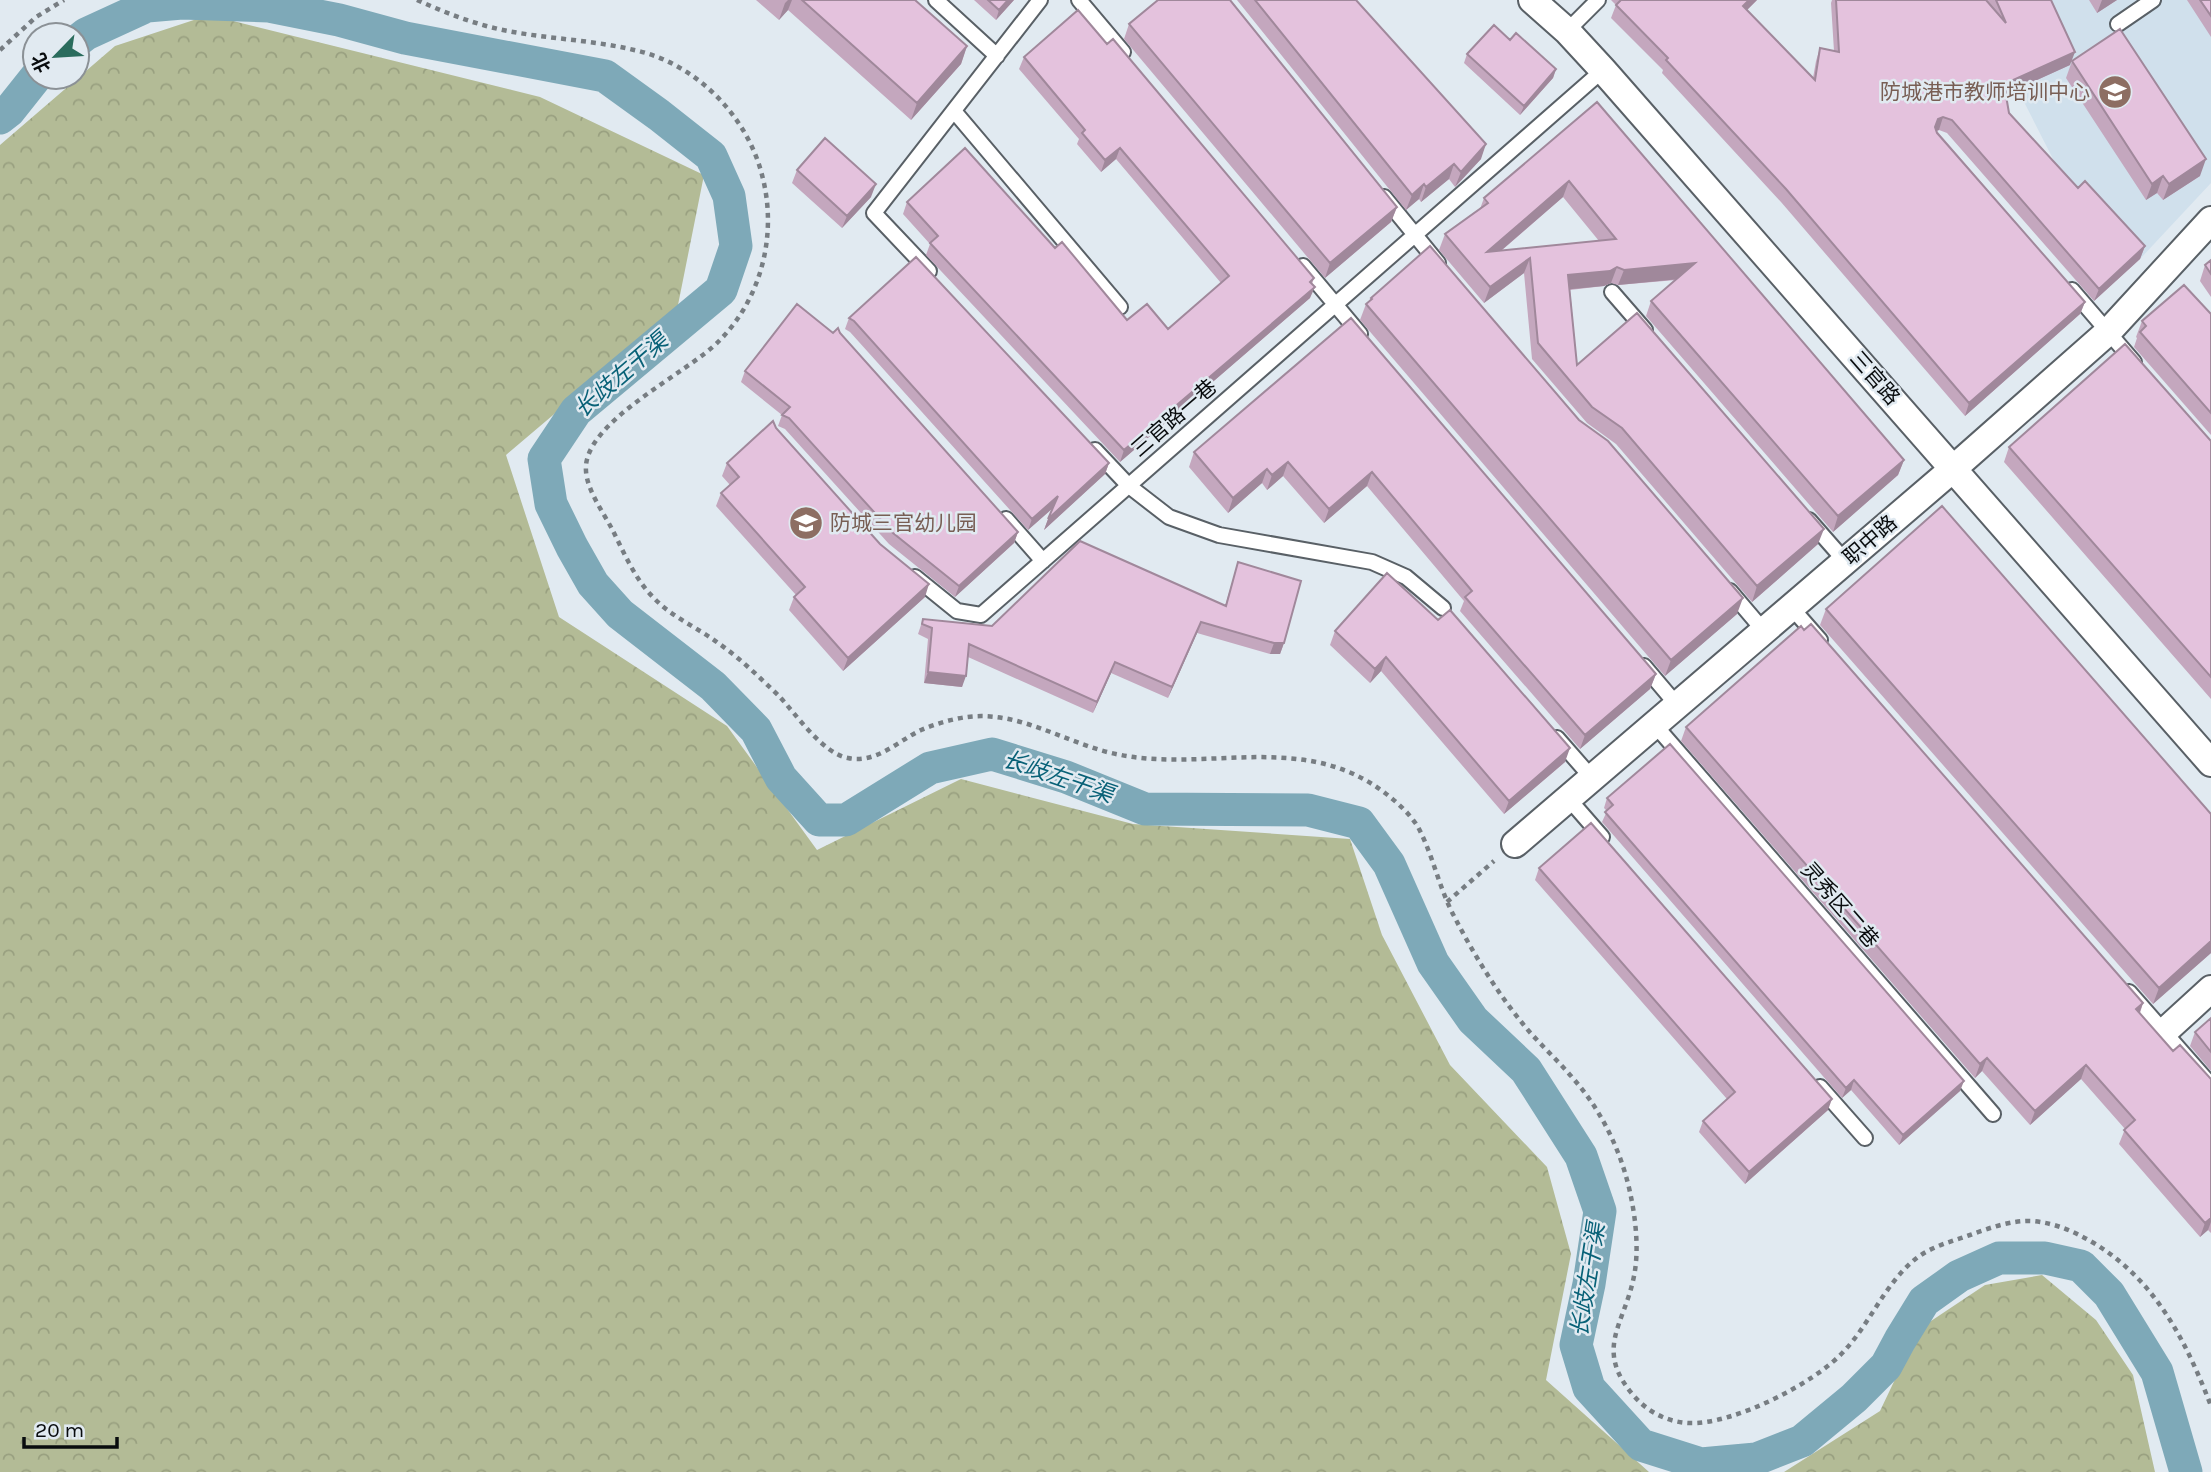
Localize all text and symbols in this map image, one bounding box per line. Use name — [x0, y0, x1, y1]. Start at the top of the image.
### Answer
north arrow — [21, 21, 91, 91]
text: 北 — [28, 49, 55, 76]
school or university icon: 防城港市教师培训中心 — [2096, 73, 2134, 111]
place label: 防城港市教师培训中心 — [1880, 80, 2090, 104]
water label: 长歧左干渠 — [569, 325, 676, 423]
street label: 三官路 — [1845, 346, 1905, 410]
street label: 三官路一巷 — [1127, 375, 1221, 461]
school or university icon: 防城三官幼儿园 — [787, 504, 825, 542]
street label: 职中路 — [1838, 510, 1902, 570]
place label: 防城三官幼儿园 — [830, 511, 977, 535]
water label: 长歧左干渠 — [999, 746, 1120, 809]
street label: 灵秀区二巷 — [1797, 858, 1883, 952]
water label: 长歧左干渠 — [1566, 1218, 1611, 1339]
scale bar — [24, 1406, 117, 1450]
text: 20 m — [35, 1418, 84, 1442]

